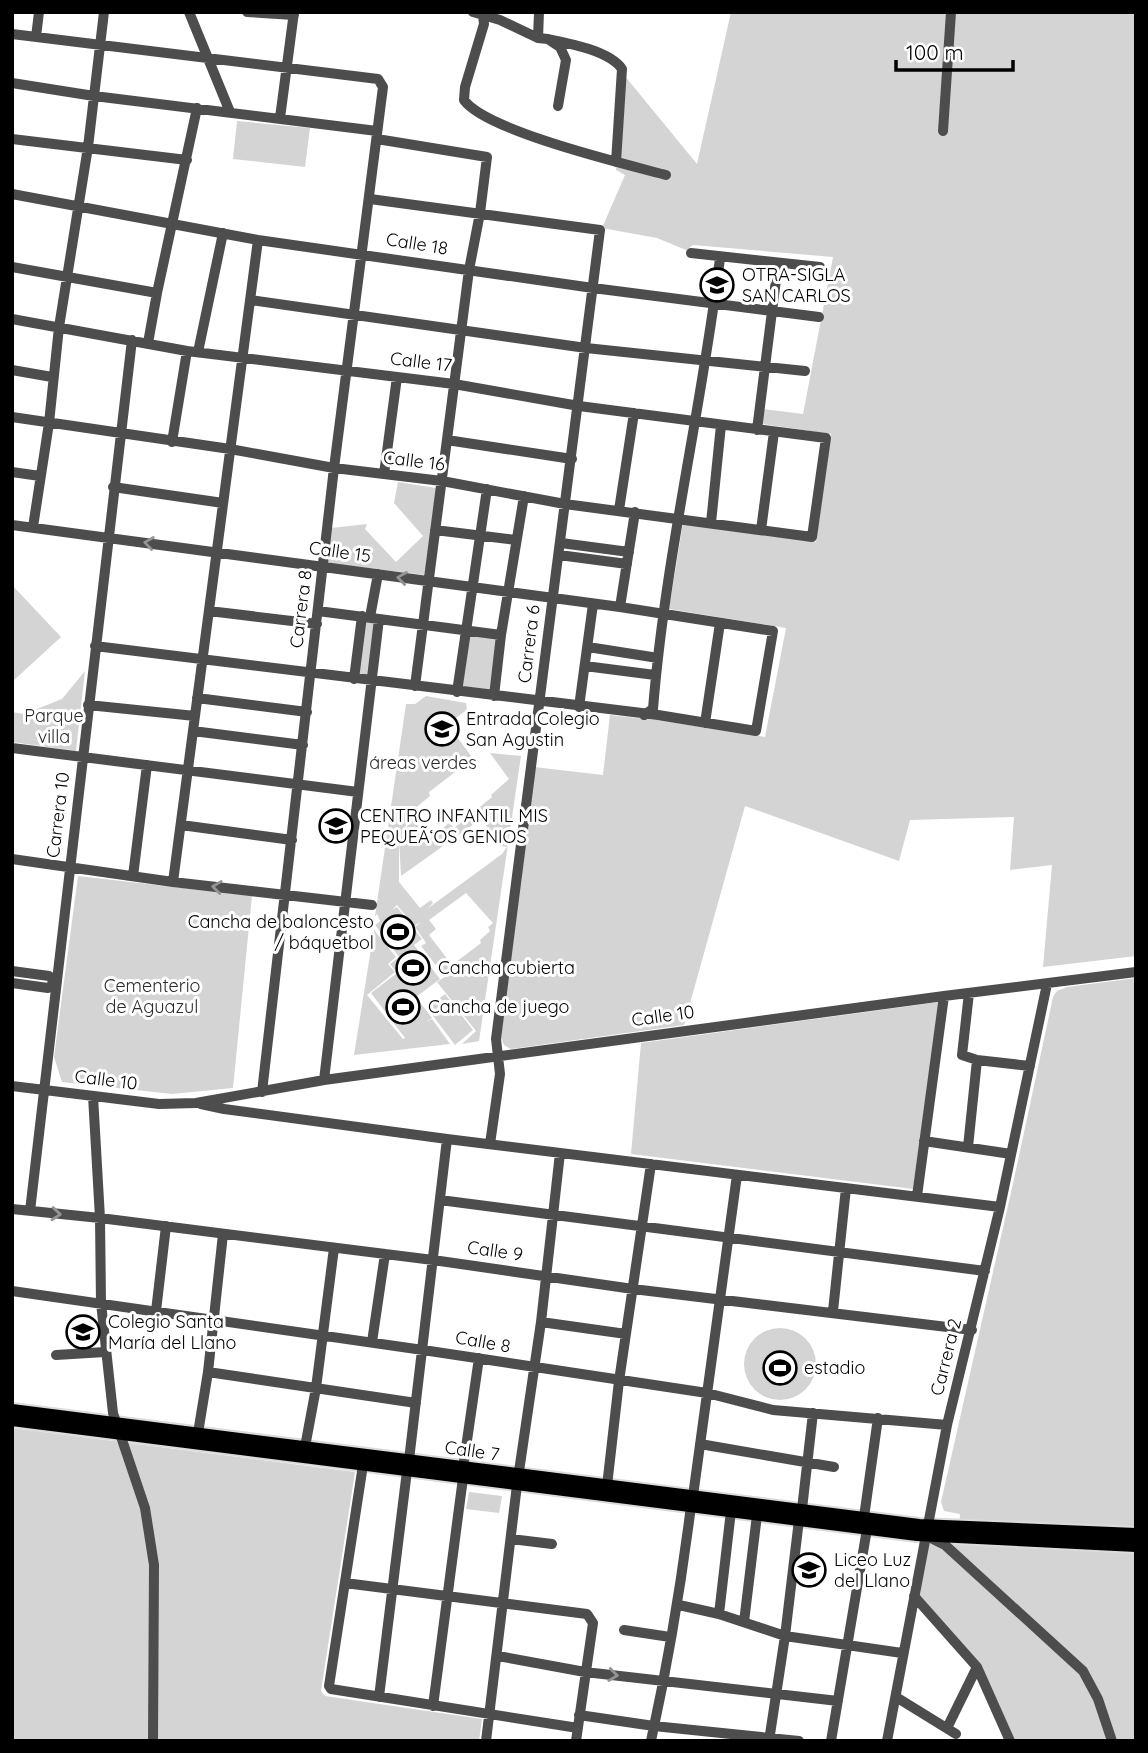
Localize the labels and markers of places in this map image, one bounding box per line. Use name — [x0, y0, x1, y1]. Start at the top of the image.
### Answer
place label: OTRA-SIGLA SAN CARLOS — [742, 263, 851, 307]
school or university icon: OTRA-SIGLA SAN CARLOS — [698, 266, 736, 304]
place label: Entrada Colegio San Agustin — [466, 707, 600, 751]
school or university icon: Entrada Colegio San Agustin — [423, 710, 461, 748]
place label: CENTRO INFANTIL MIS PEQUEÃ‘OS GENIOS — [360, 804, 548, 848]
school or university icon: CENTRO INFANTIL MIS PEQUEÃ‘OS GENIOS — [317, 807, 355, 845]
place label: Cancha de baloncesto / báquetbol — [188, 910, 374, 954]
sports icon: Cancha de baloncesto / báquetbol — [379, 913, 417, 951]
sports icon: Cancha cubierta — [394, 949, 432, 987]
place label: Cancha cubierta — [438, 956, 575, 979]
sports icon: Cancha de juego — [384, 988, 422, 1026]
place label: Cancha de juego — [428, 995, 569, 1018]
place label: Colegio Santa María del Llano — [108, 1310, 236, 1354]
school or university icon: Colegio Santa María del Llano — [64, 1313, 102, 1351]
sports icon: estadio — [761, 1349, 799, 1387]
place label: estadio — [804, 1356, 865, 1379]
place label: Liceo Luz del Llano — [834, 1548, 911, 1592]
school or university icon: Liceo Luz del Llano — [790, 1551, 828, 1589]

